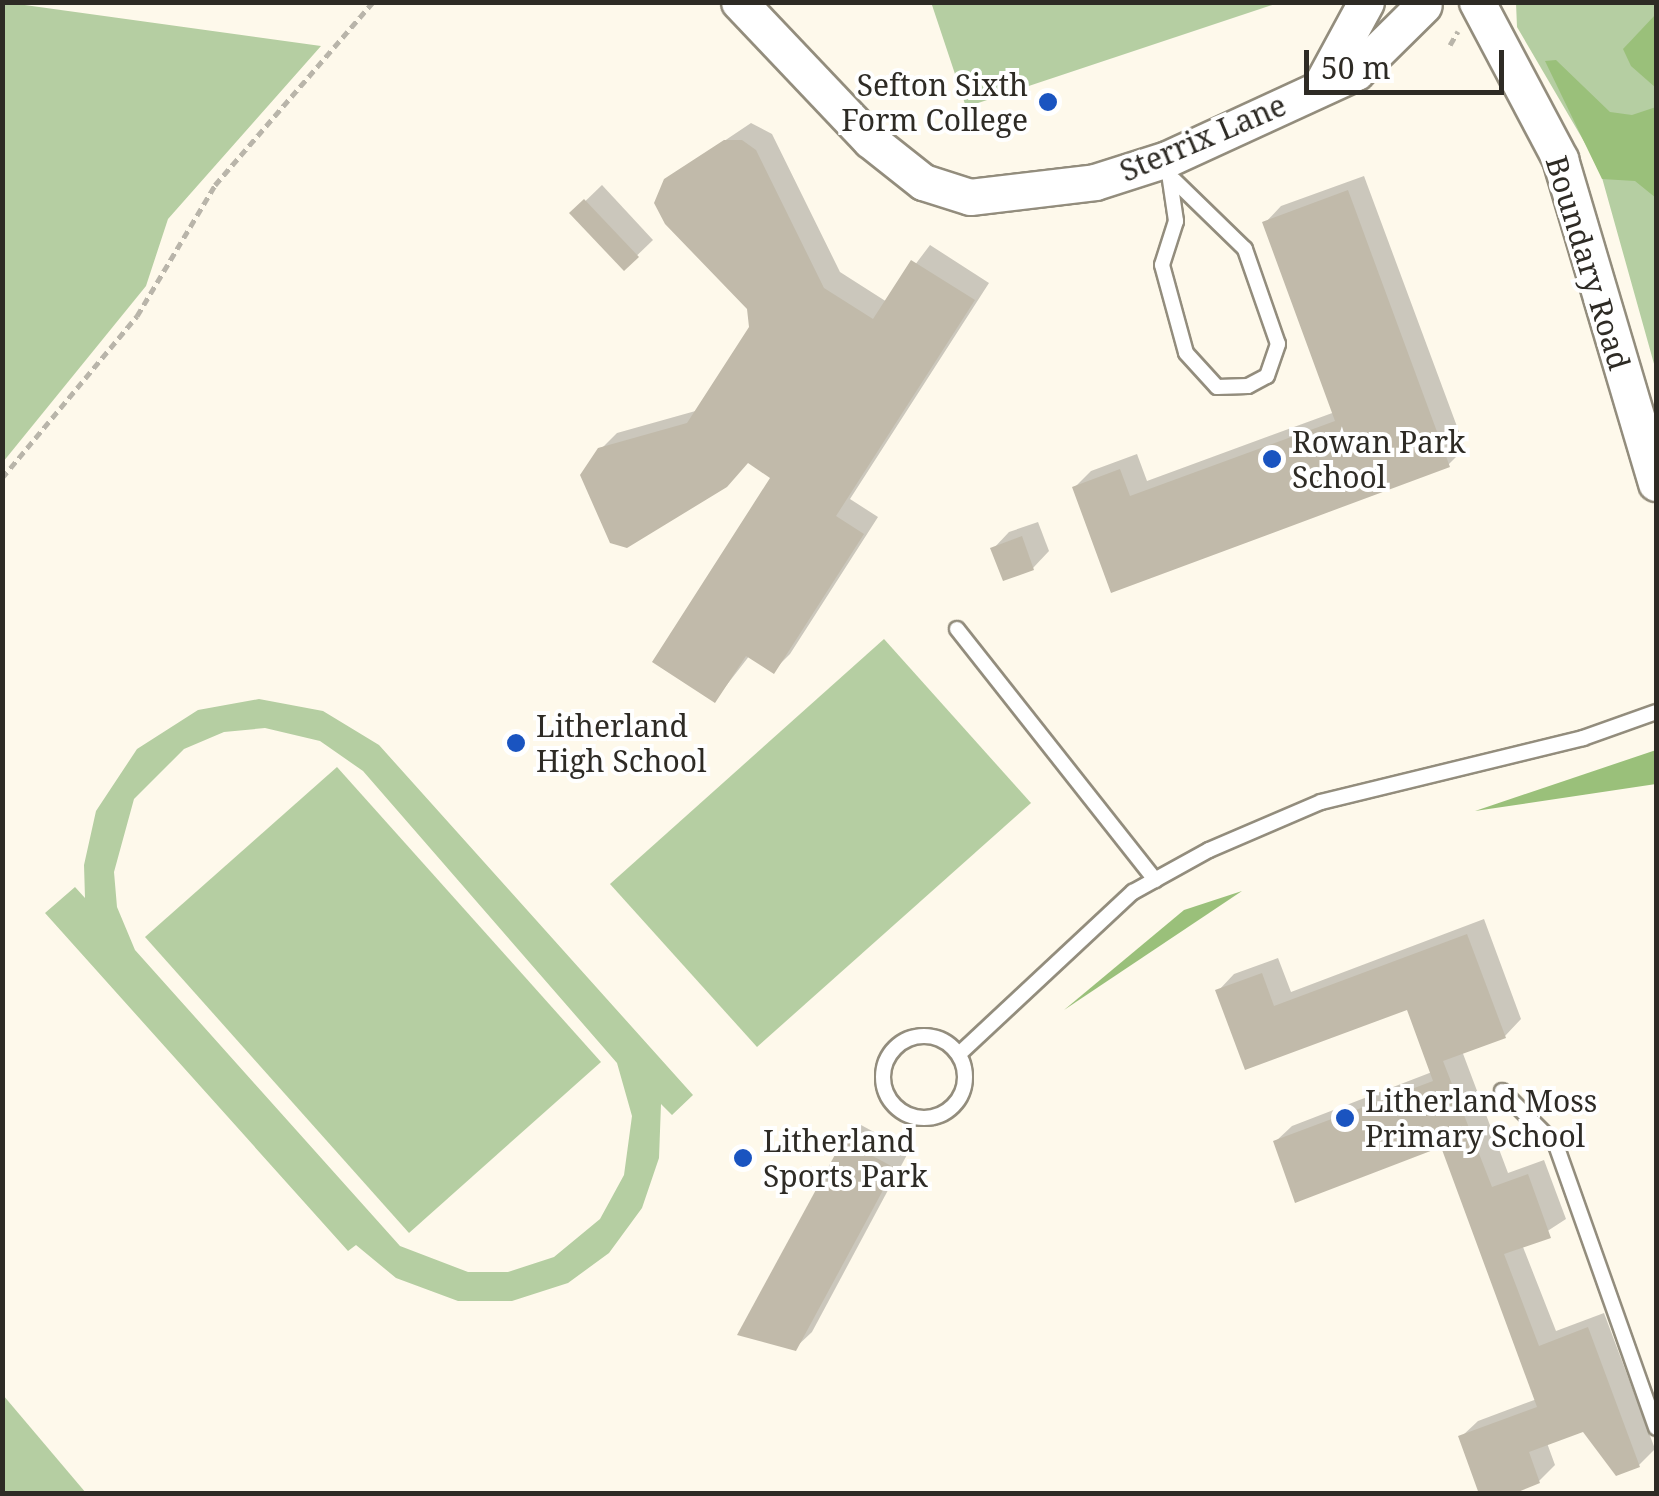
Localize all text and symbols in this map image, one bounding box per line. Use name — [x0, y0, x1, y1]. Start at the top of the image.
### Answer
scale bar — [1309, 30, 1509, 92]
text: 50 m — [1321, 47, 1391, 88]
place label: Sefton Sixth Form College — [841, 67, 1028, 138]
street label: Sterrix Lane — [1115, 87, 1291, 189]
marker: Sefton Sixth Form College — [1037, 91, 1059, 113]
street label: Boundary Road — [1538, 152, 1638, 374]
place label: Rowan Park School — [1292, 424, 1466, 494]
marker: Rowan Park School — [1261, 448, 1283, 470]
place label: Litherland High School — [536, 708, 706, 778]
marker: Litherland High School — [505, 732, 527, 754]
place label: Litherland Moss Primary School — [1365, 1083, 1597, 1154]
marker: Litherland Moss Primary School — [1334, 1107, 1356, 1129]
place label: Litherland Sports Park — [763, 1123, 928, 1194]
marker: Litherland Sports Park — [732, 1147, 754, 1169]

